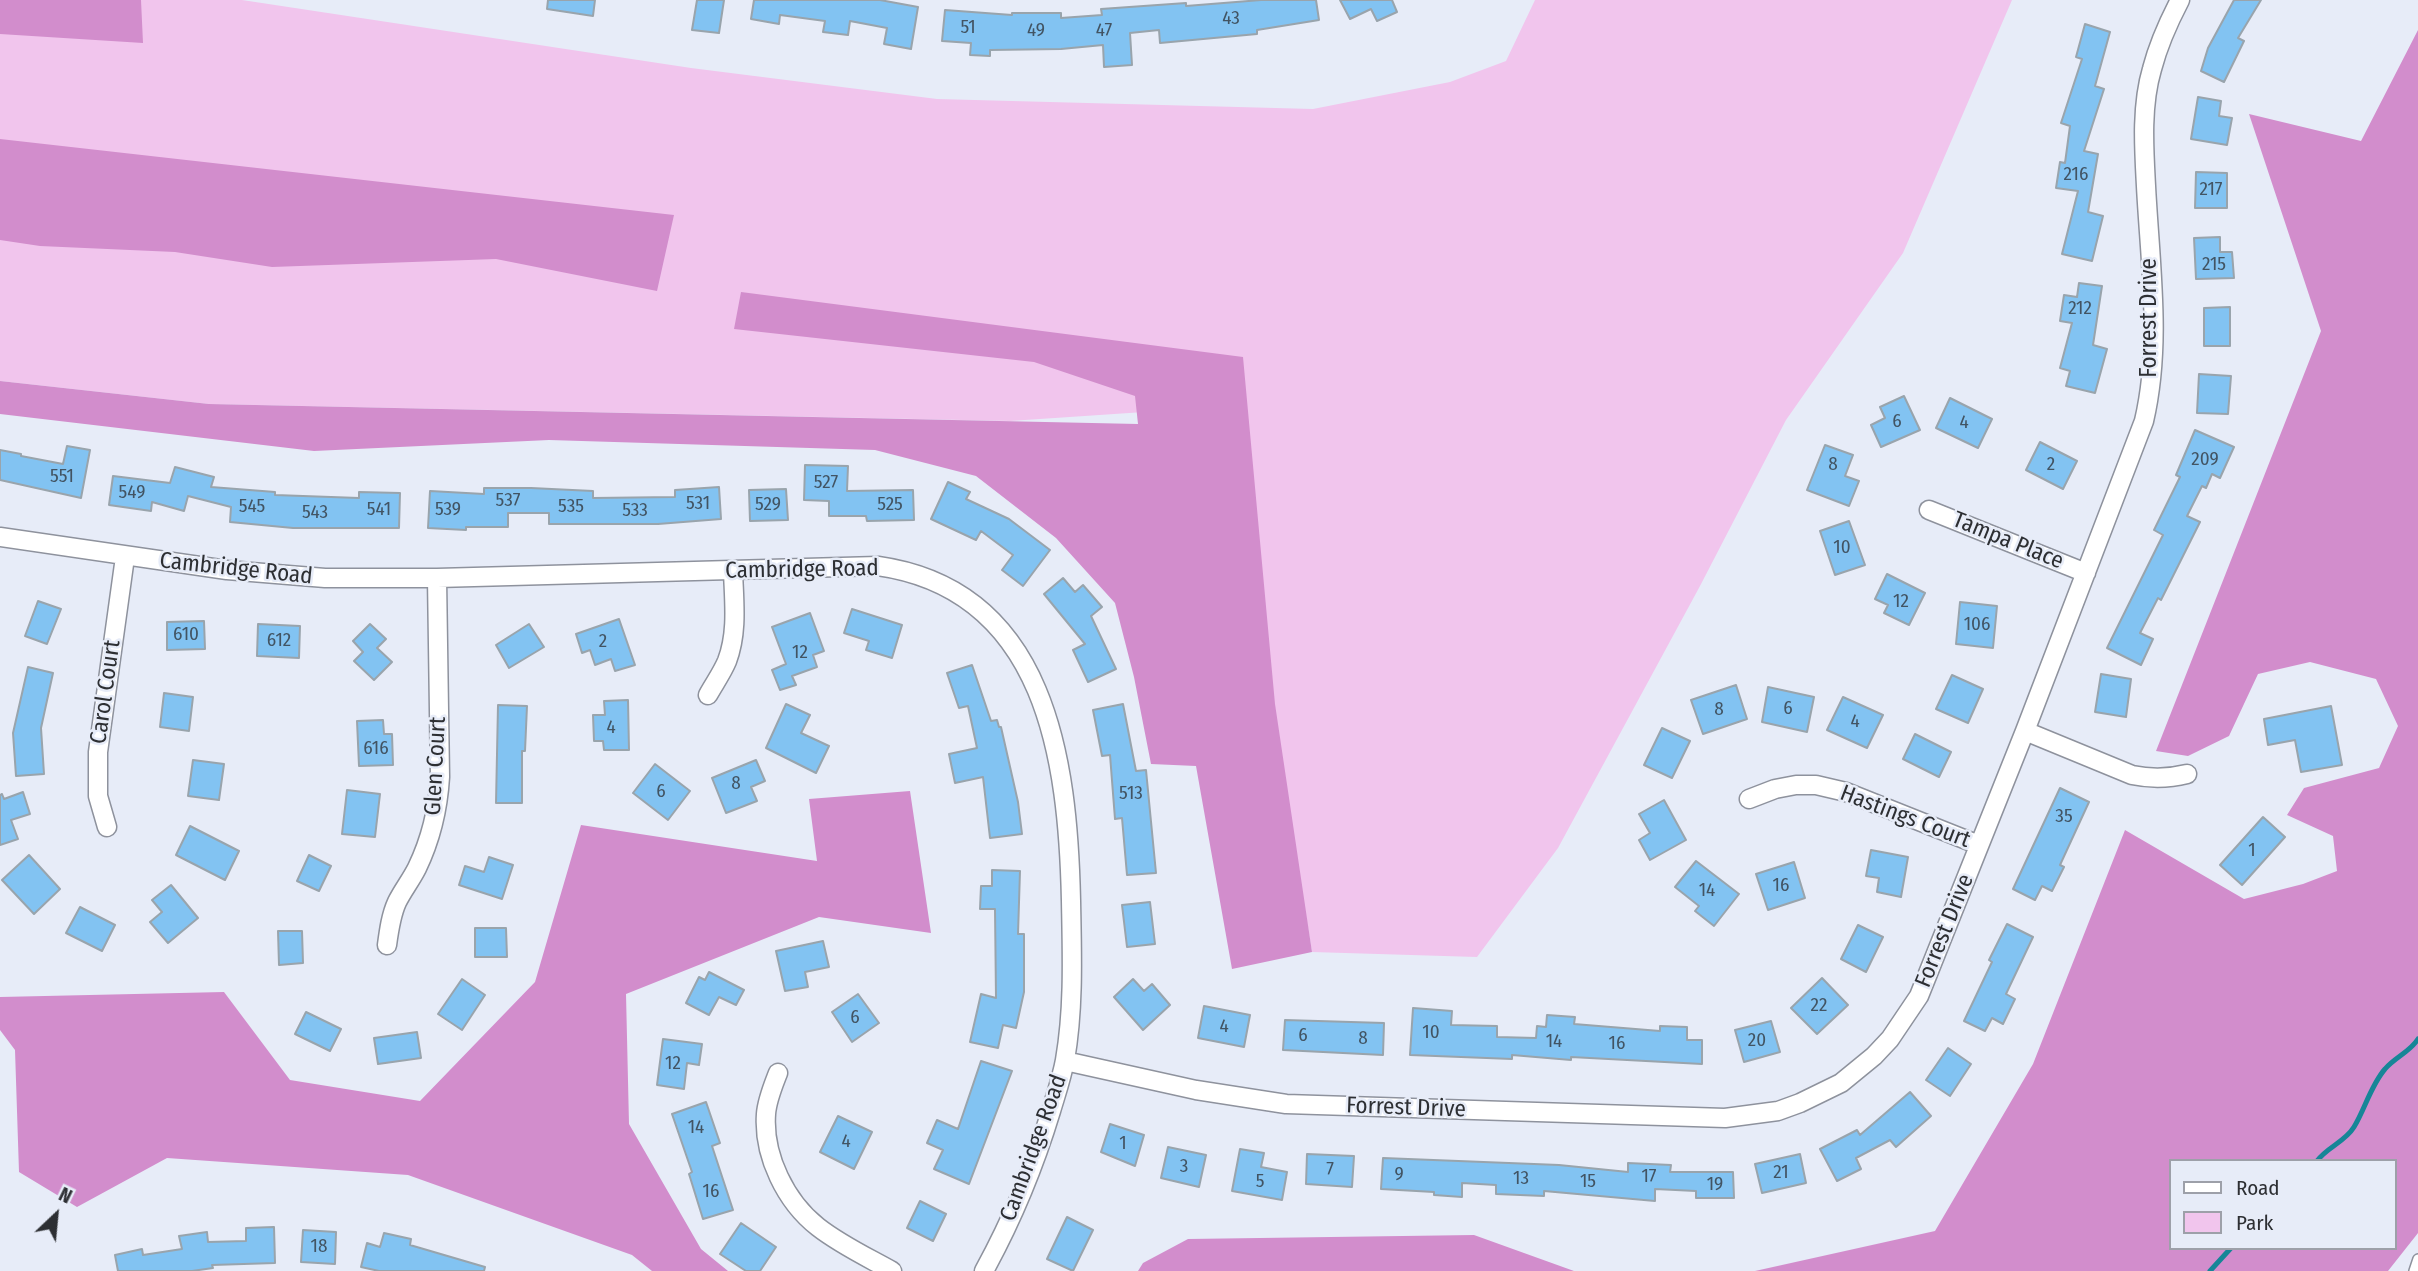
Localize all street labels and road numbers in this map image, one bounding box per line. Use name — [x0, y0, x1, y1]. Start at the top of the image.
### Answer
street label: Forrest Drive — [2136, 258, 2164, 378]
street label: Tampa Place — [1949, 506, 2067, 576]
street label: Cambridge Road — [158, 547, 314, 591]
street label: Cambridge Road — [725, 555, 879, 585]
street label: Carol Court — [85, 638, 127, 746]
street label: Glen Court — [420, 716, 452, 816]
street label: Hastings Court — [1836, 780, 1974, 854]
street label: Forrest Drive — [1910, 870, 1980, 992]
street label: Cambridge Road — [995, 1071, 1073, 1225]
street label: Forrest Drive — [1346, 1092, 1466, 1124]

